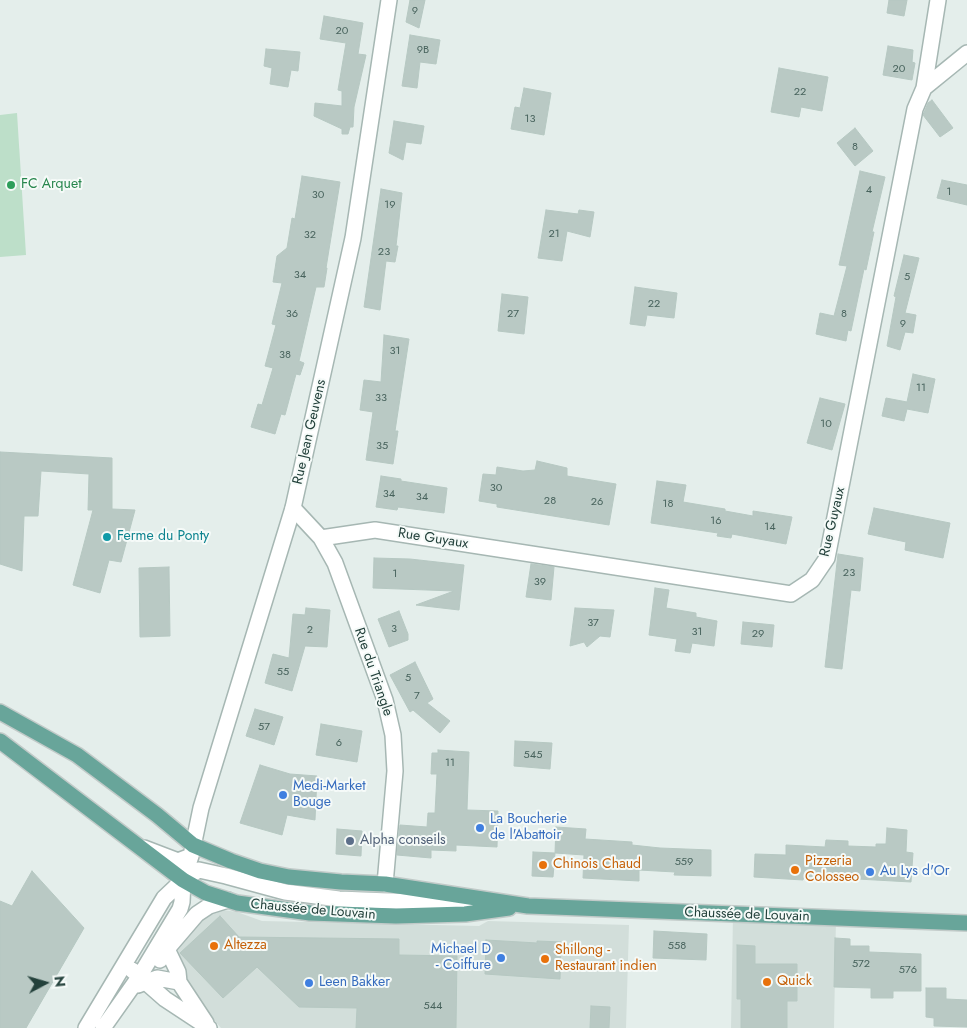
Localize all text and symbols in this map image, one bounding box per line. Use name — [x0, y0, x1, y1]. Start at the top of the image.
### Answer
house number: 9 — [412, 4, 418, 18]
house number: 20 — [336, 24, 348, 38]
house number: 9B — [417, 43, 429, 57]
house number: 20 — [893, 62, 905, 76]
house number: 22 — [794, 85, 806, 99]
house number: 13 — [525, 112, 535, 126]
house number: 8 — [852, 140, 858, 154]
place label: FC Arquet — [21, 177, 82, 193]
marker: FC Arquet — [5, 179, 17, 191]
house number: 4 — [866, 183, 872, 197]
house number: 1 — [947, 185, 951, 199]
house number: 30 — [312, 188, 324, 202]
house number: 19 — [384, 198, 396, 212]
house number: 21 — [548, 227, 560, 241]
house number: 32 — [304, 228, 316, 242]
house number: 23 — [378, 245, 390, 259]
house number: 34 — [294, 268, 306, 282]
house number: 5 — [904, 270, 910, 284]
house number: 22 — [648, 297, 660, 311]
house number: 36 — [286, 307, 298, 321]
house number: 27 — [507, 307, 519, 321]
house number: 8 — [841, 307, 847, 321]
house number: 9 — [900, 317, 906, 331]
house number: 31 — [390, 344, 400, 358]
house number: 38 — [279, 348, 291, 362]
street label: Rue Jean Geuvens — [290, 378, 330, 486]
house number: 11 — [916, 381, 926, 395]
house number: 33 — [375, 391, 387, 405]
house number: 10 — [820, 417, 832, 431]
house number: 35 — [376, 439, 388, 453]
house number: 30 — [490, 481, 502, 495]
street label: Rue Guyaux — [817, 486, 849, 558]
house number: 34 — [383, 487, 395, 501]
house number: 34 — [416, 490, 428, 504]
house number: 28 — [544, 494, 556, 508]
house number: 26 — [591, 495, 603, 509]
house number: 18 — [663, 497, 673, 511]
house number: 16 — [710, 514, 722, 528]
house number: 14 — [764, 520, 776, 534]
street label: Rue Guyaux — [397, 525, 469, 553]
place label: Ferme du Ponty — [117, 529, 209, 545]
marker: Ferme du Ponty — [101, 531, 113, 543]
house number: 23 — [843, 566, 855, 580]
house number: 1 — [393, 567, 397, 581]
house number: 39 — [534, 575, 546, 589]
house number: 37 — [587, 616, 599, 630]
house number: 3 — [391, 622, 397, 636]
house number: 2 — [307, 623, 313, 637]
house number: 31 — [692, 625, 702, 639]
street label: Rue du Triangle — [350, 626, 396, 718]
house number: 29 — [752, 627, 764, 641]
house number: 55 — [277, 665, 289, 679]
house number: 5 — [405, 671, 411, 685]
house number: 7 — [414, 689, 420, 703]
house number: 57 — [258, 720, 270, 734]
house number: 6 — [336, 736, 342, 750]
house number: 545 — [524, 748, 542, 762]
house number: 11 — [445, 756, 455, 770]
place label: Medi-Market Bouge — [293, 779, 366, 812]
marker: Medi-Market Bouge — [277, 789, 289, 801]
place label: La Boucherie de l'Abattoir — [490, 812, 567, 844]
marker: La Boucherie de l'Abattoir — [474, 822, 486, 834]
place label: Alpha conseils — [360, 833, 446, 849]
marker: Alpha conseils — [344, 835, 356, 847]
place label: Pizzeria Colosseo — [805, 854, 859, 886]
house number: 559 — [675, 855, 693, 869]
place label: Chinois Chaud — [553, 857, 641, 873]
marker: Chinois Chaud — [537, 859, 549, 871]
marker: Pizzeria Colosseo — [789, 864, 801, 876]
place label: Au Lys d'Or — [880, 864, 950, 880]
marker: Au Lys d'Or — [864, 866, 876, 878]
street label: Chaussée de Louvain — [250, 896, 376, 924]
street label: Chaussée de Louvain — [684, 904, 810, 926]
place label: Altezza — [224, 938, 267, 954]
house number: 558 — [668, 939, 686, 953]
marker: Altezza — [208, 940, 220, 952]
place label: Michael D - Coiffure — [431, 942, 491, 974]
place label: Shillong - Restaurant indien — [555, 943, 657, 976]
marker: Michael D - Coiffure — [495, 952, 507, 964]
marker: Shillong - Restaurant indien — [539, 953, 551, 965]
house number: 572 — [852, 957, 870, 971]
north arrow — [20, 958, 70, 1008]
house number: 576 — [899, 963, 917, 977]
place label: Quick — [777, 974, 812, 990]
text: N — [49, 975, 70, 988]
place label: Leen Bakker — [319, 975, 390, 991]
marker: Quick — [761, 976, 773, 988]
marker: Leen Bakker — [303, 977, 315, 989]
house number: 544 — [423, 999, 443, 1013]

